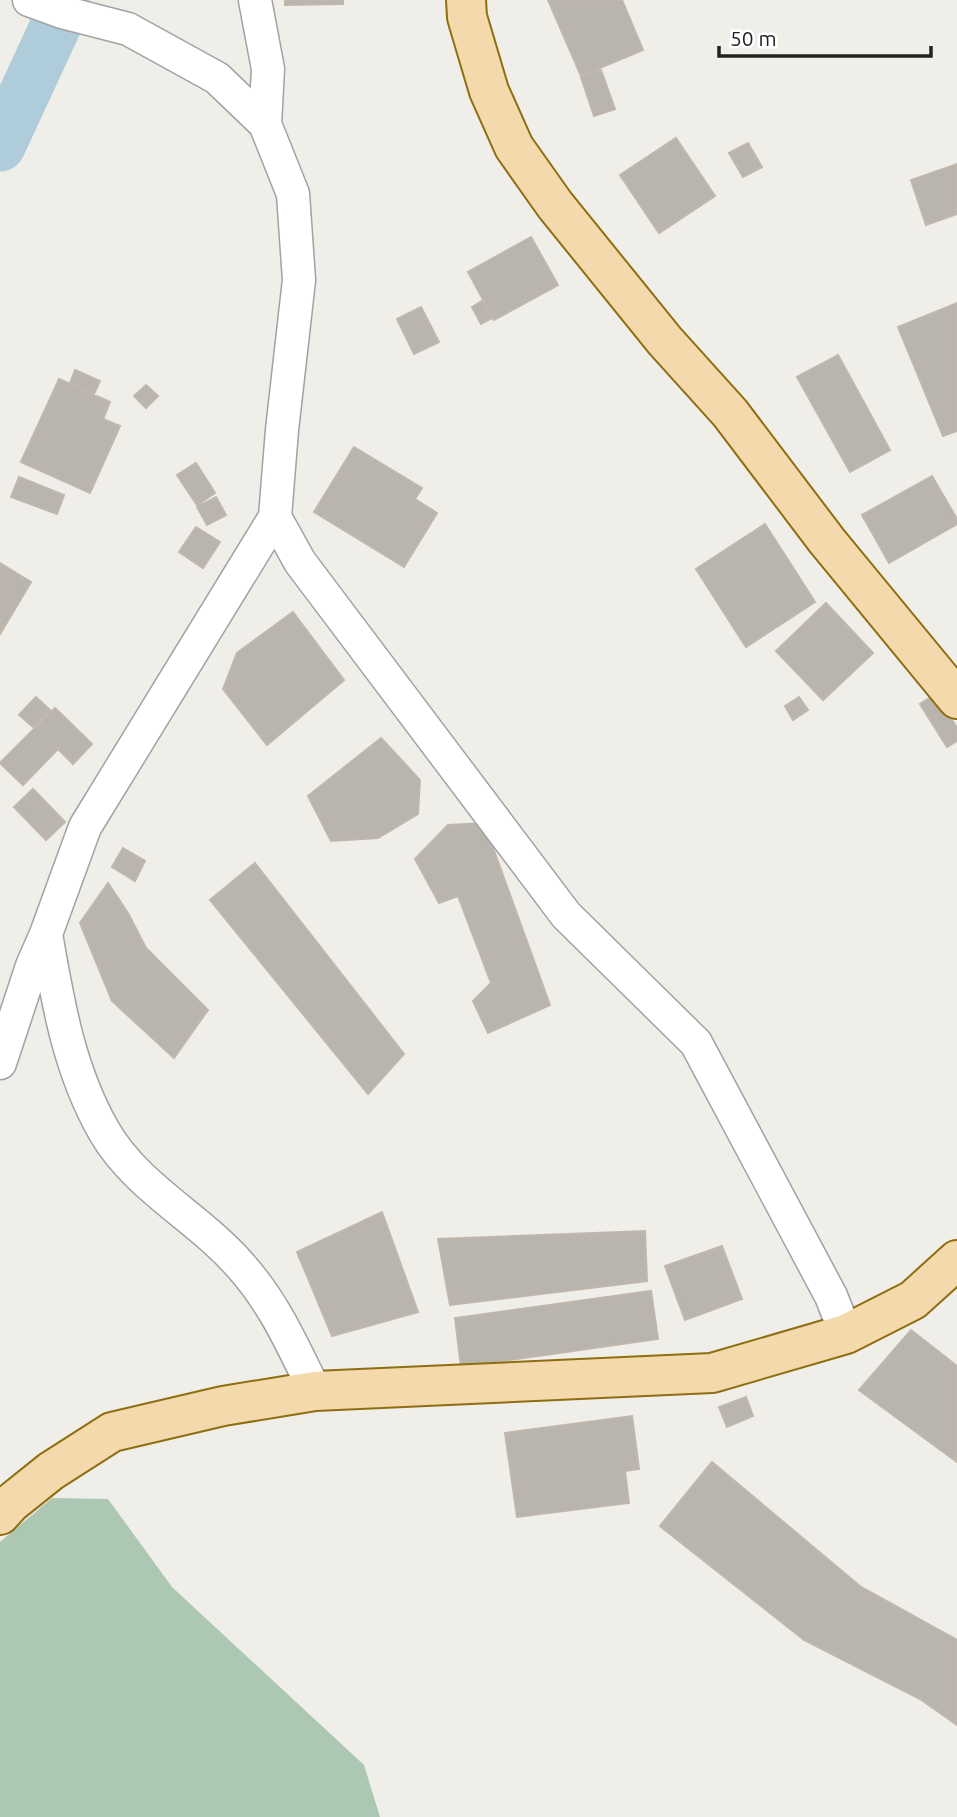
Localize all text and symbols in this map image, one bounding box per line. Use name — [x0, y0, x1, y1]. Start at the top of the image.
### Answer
scale bar — [719, 14, 931, 58]
text: 50 m — [730, 26, 777, 50]

